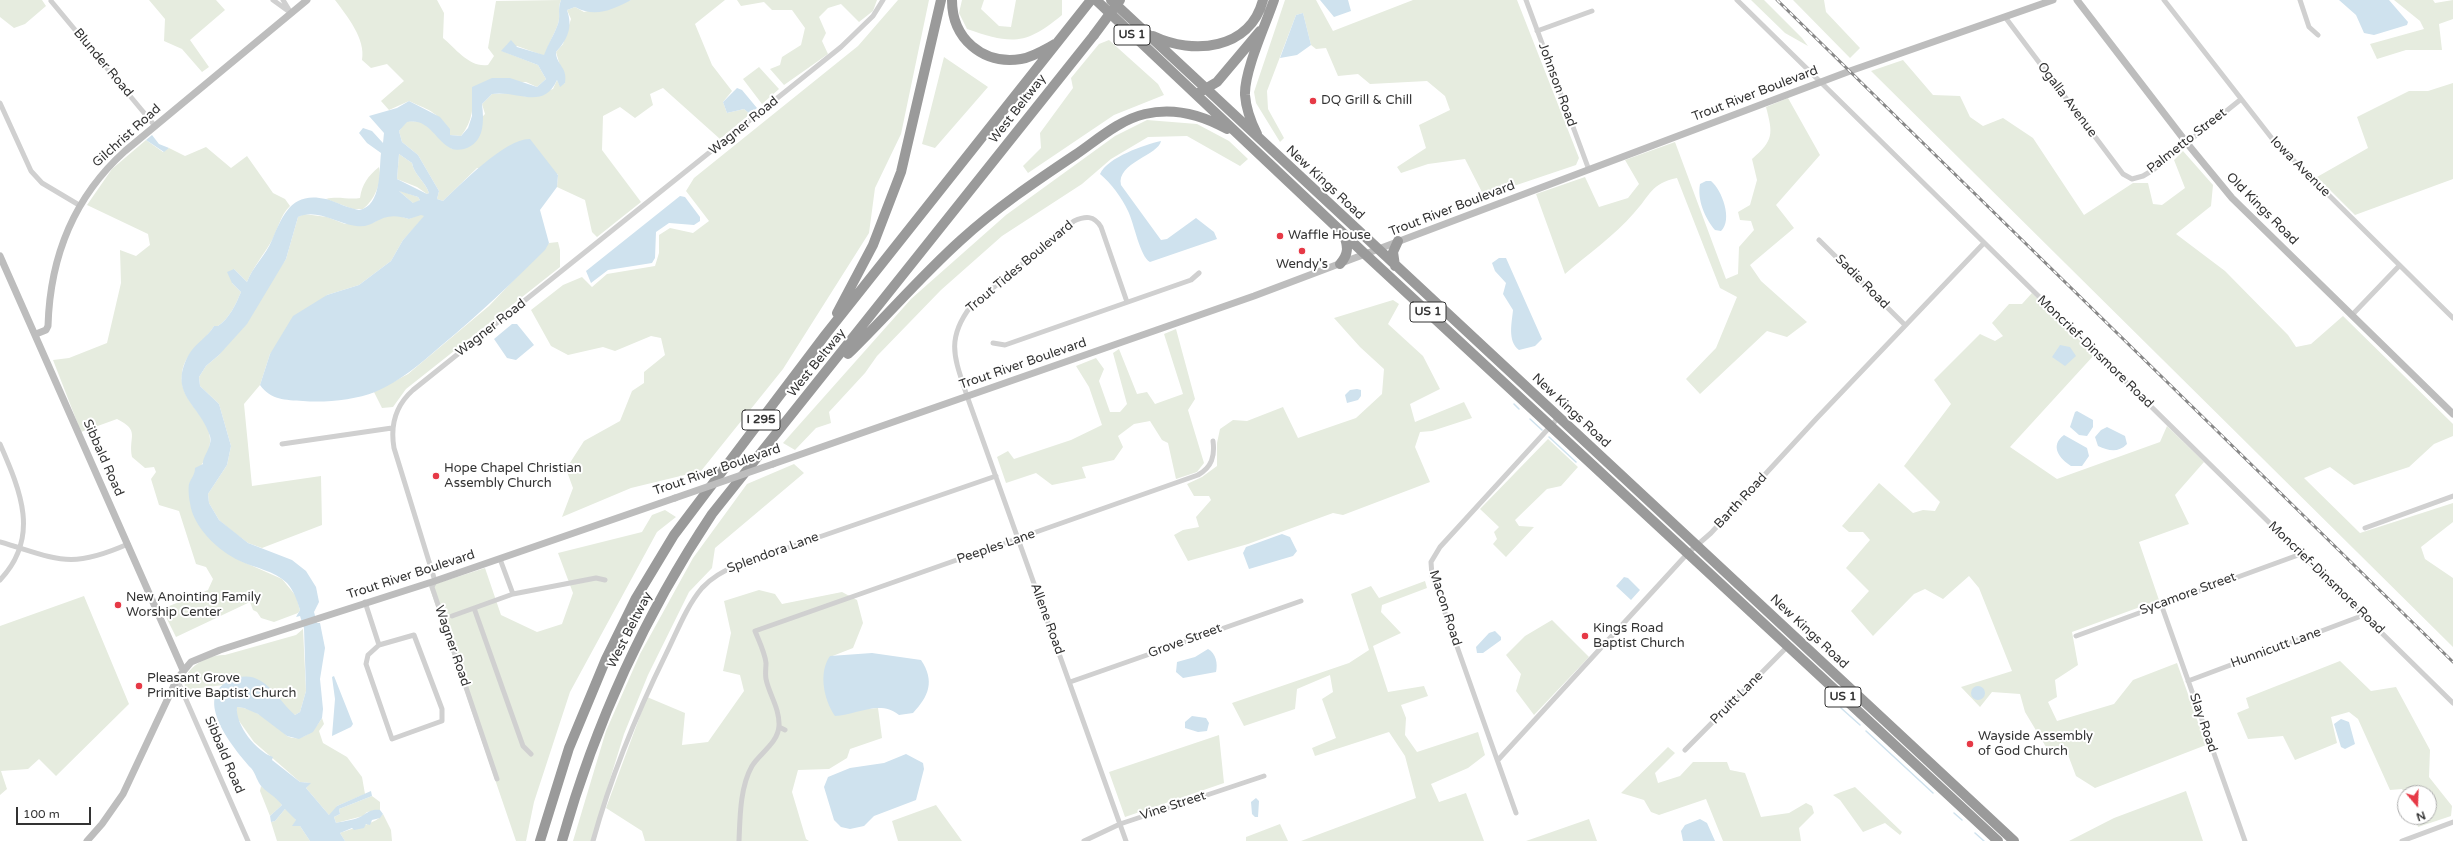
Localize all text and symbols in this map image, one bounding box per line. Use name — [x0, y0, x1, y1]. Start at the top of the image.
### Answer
road number: US 1 — [1114, 25, 1150, 45]
street label: Blunder Road — [70, 26, 136, 100]
street label: Johnson Road — [1535, 41, 1579, 129]
street label: Ogalla Avenue — [2034, 60, 2100, 140]
street label: Trout River Boulevard — [1690, 63, 1820, 125]
street label: West Beltway — [986, 71, 1050, 147]
street label: Wagner Road — [706, 93, 782, 159]
place label: DQ Grill & Chill — [1321, 93, 1412, 109]
marker: DQ Grill & Chill — [1308, 96, 1318, 106]
street label: Gilchrist Road — [90, 101, 164, 171]
street label: Palmetto Street — [2144, 105, 2230, 177]
street label: Iowa Avenue — [2267, 134, 2333, 200]
street label: New Kings Road — [1283, 143, 1367, 223]
street label: Old Kings Road — [2223, 170, 2301, 248]
street label: Trout River Boulevard — [1387, 178, 1517, 240]
street label: Trout Tides Boulevard — [963, 218, 1077, 316]
place label: Waffle House — [1288, 228, 1371, 244]
marker: Waffle House — [1275, 231, 1285, 241]
marker: Wendy's — [1297, 246, 1307, 256]
street label: Sadie Road — [1832, 252, 1892, 312]
place label: Wendy's — [1276, 257, 1328, 273]
street label: Moncrief-Dinsmore Road — [2034, 292, 2156, 412]
street label: Wagner Road — [453, 296, 529, 360]
road number: US 1 — [1410, 302, 1446, 322]
street label: West Beltway — [785, 326, 849, 400]
street label: Trout River Boulevard — [957, 335, 1089, 393]
street label: New Kings Road — [1529, 371, 1613, 451]
road number: I 295 — [742, 410, 780, 430]
street label: Sibbald Road — [79, 417, 127, 499]
street label: Trout River Boulevard — [651, 441, 783, 499]
place label: Hope Chapel Christian Assembly Church — [444, 461, 582, 492]
street label: Barth Road — [1711, 470, 1771, 532]
marker: Hope Chapel Christian Assembly Church — [431, 471, 441, 481]
street label: Moncrief-Dinsmore Road — [2265, 518, 2387, 638]
street label: Peeples Lane — [955, 526, 1037, 568]
street label: Splendora Lane — [725, 529, 821, 577]
street label: Trout River Boulevard — [345, 547, 477, 603]
street label: Macon Road — [1425, 568, 1465, 648]
street label: Sycamore Street — [2138, 569, 2238, 619]
street label: Allene Road — [1027, 581, 1067, 657]
street label: West Beltway — [604, 589, 656, 671]
place label: New Anointing Family Worship Center — [126, 590, 261, 621]
street label: New Kings Road — [1767, 592, 1851, 672]
marker: New Anointing Family Worship Center — [113, 600, 123, 610]
street label: Wagner Road — [431, 604, 473, 688]
street label: Grove Street — [1146, 620, 1224, 662]
place label: Kings Road Baptist Church — [1593, 621, 1685, 652]
street label: Hunnicutt Lane — [2229, 624, 2323, 672]
marker: Kings Road Baptist Church — [1580, 631, 1590, 641]
street label: Pruitt Lane — [1707, 668, 1767, 728]
place label: Pleasant Grove Primitive Baptist Church — [147, 671, 296, 702]
marker: Pleasant Grove Primitive Baptist Church — [134, 681, 144, 691]
road number: US 1 — [1825, 687, 1861, 707]
street label: Slay Road — [2186, 691, 2220, 755]
street label: Sibbald Road — [201, 714, 247, 796]
place label: Wayside Assembly of God Church — [1978, 729, 2093, 760]
marker: Wayside Assembly of God Church — [1965, 739, 1975, 749]
north arrow — [2397, 785, 2437, 825]
street label: Vine Street — [1138, 788, 1208, 824]
scale bar — [18, 799, 93, 825]
text: 100 m — [23, 807, 60, 821]
text: N — [2414, 808, 2427, 823]

